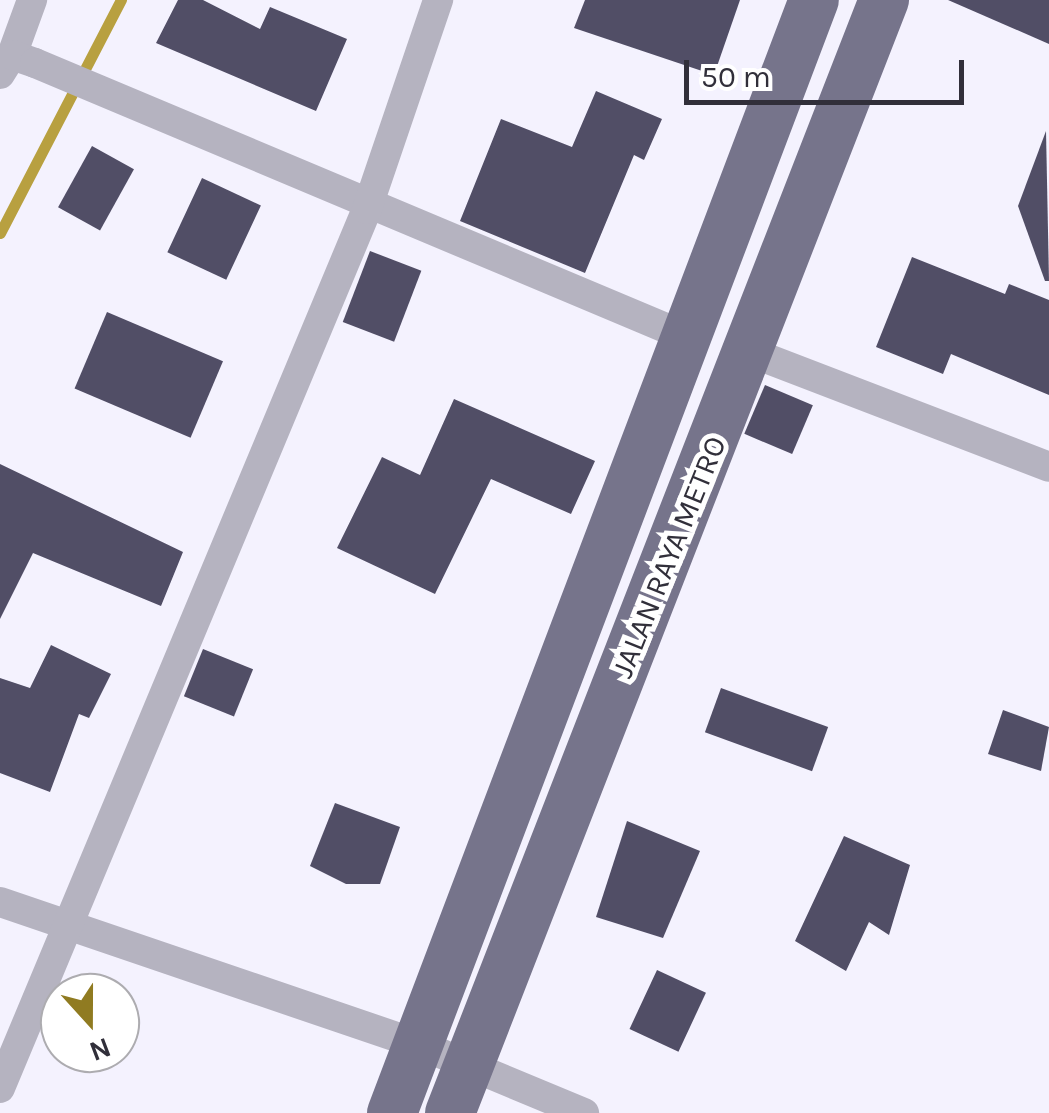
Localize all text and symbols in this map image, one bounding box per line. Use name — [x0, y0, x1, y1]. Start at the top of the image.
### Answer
scale bar — [689, 40, 969, 102]
text: 50 m — [701, 59, 771, 95]
street label: JALAN RAYA METRO — [604, 431, 734, 683]
north arrow — [40, 973, 140, 1073]
text: N — [85, 1031, 116, 1069]

